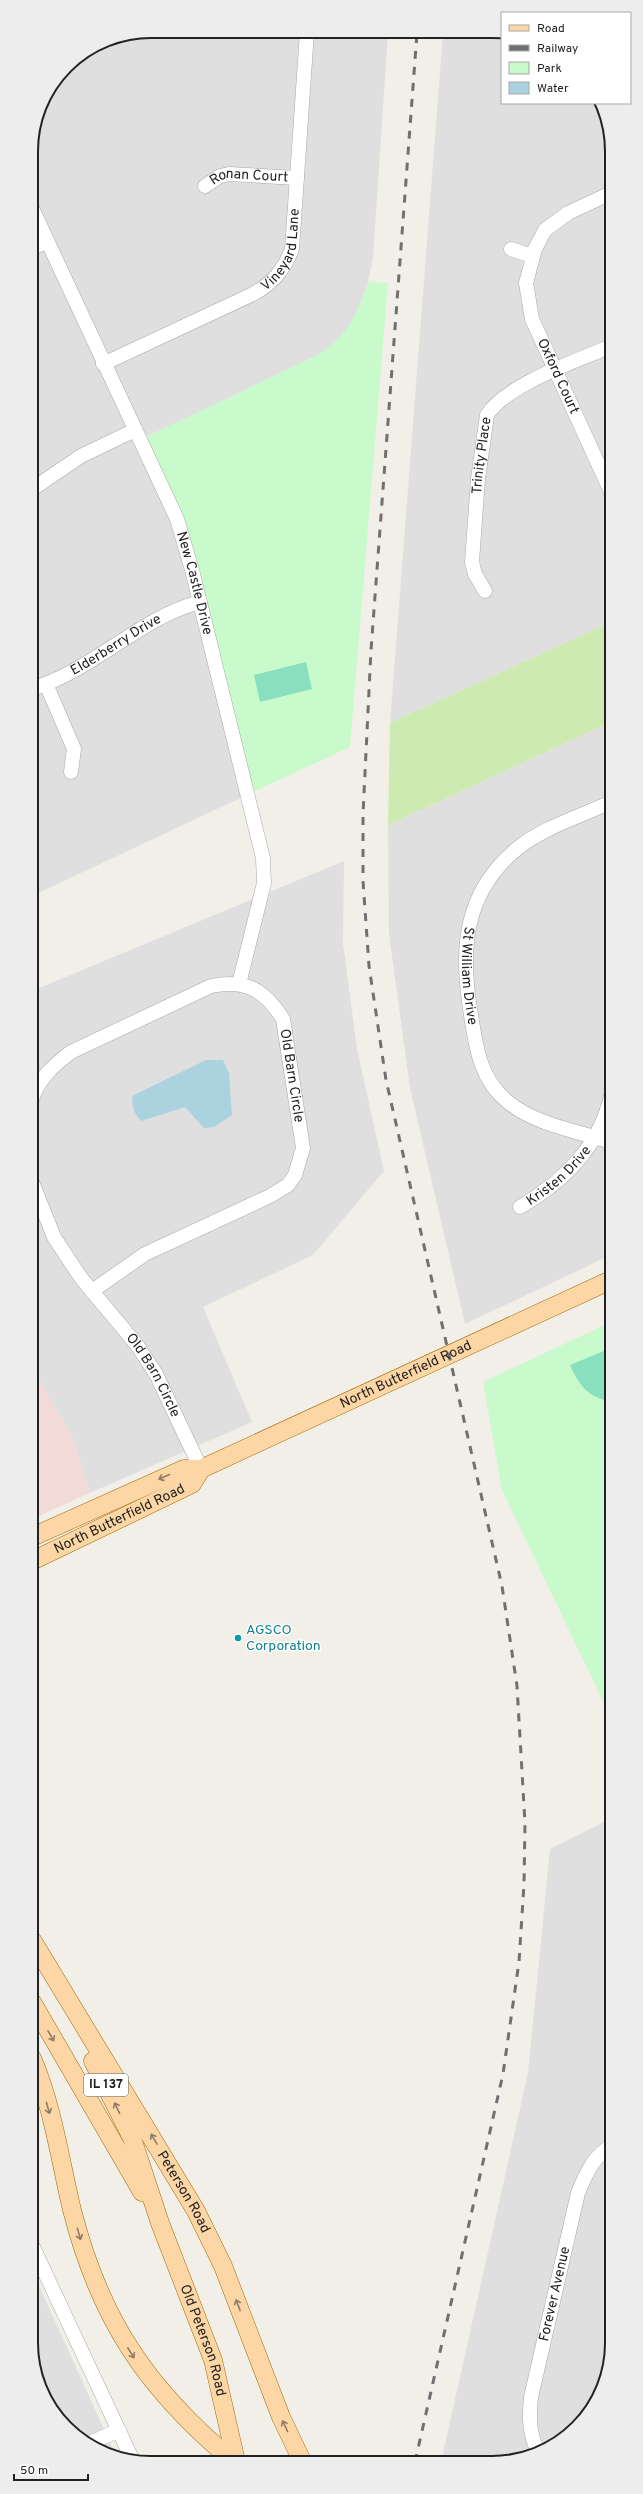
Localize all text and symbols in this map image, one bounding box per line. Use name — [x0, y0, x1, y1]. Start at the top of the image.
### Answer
legend — [501, 12, 631, 104]
text: Road — [537, 21, 565, 37]
text: Railway — [537, 41, 578, 57]
text: Park — [537, 61, 562, 77]
text: Water — [537, 81, 569, 97]
street label: Ronan Court — [206, 165, 289, 189]
street label: Vineyard Lane — [258, 208, 303, 295]
street label: Oxford Court — [534, 336, 583, 417]
street label: Trinity Place — [468, 416, 495, 495]
street label: New Castle Drive — [173, 530, 216, 637]
street label: Elderberry Drive — [67, 610, 164, 679]
street label: St William Drive — [457, 925, 481, 1026]
street label: Old Barn Circle — [276, 1028, 307, 1124]
street label: Kristen Drive — [523, 1143, 595, 1209]
street label: Old Barn Circle — [122, 1330, 184, 1420]
street label: North Butterfield Road — [337, 1337, 474, 1412]
one-way arrow — [158, 1474, 170, 1482]
street label: North Butterfield Road — [51, 1480, 188, 1558]
place label: AGSCO Corporation — [246, 1622, 321, 1655]
marker: AGSCO Corporation — [233, 1633, 243, 1643]
one-way arrow — [48, 2029, 56, 2041]
road number: IL 137 — [84, 2074, 128, 2096]
one-way arrow — [45, 2102, 53, 2115]
one-way arrow — [113, 2103, 120, 2115]
one-way arrow — [150, 2134, 158, 2145]
street label: Peterson Road — [153, 2148, 214, 2236]
one-way arrow — [76, 2228, 83, 2241]
street label: Forever Avenue — [536, 2245, 574, 2343]
street label: Old Peterson Road — [176, 2282, 229, 2398]
one-way arrow — [234, 2299, 242, 2311]
one-way arrow — [128, 2347, 136, 2359]
one-way arrow — [281, 2420, 288, 2432]
scale bar — [14, 2456, 88, 2482]
text: 50 m — [20, 2463, 48, 2479]

